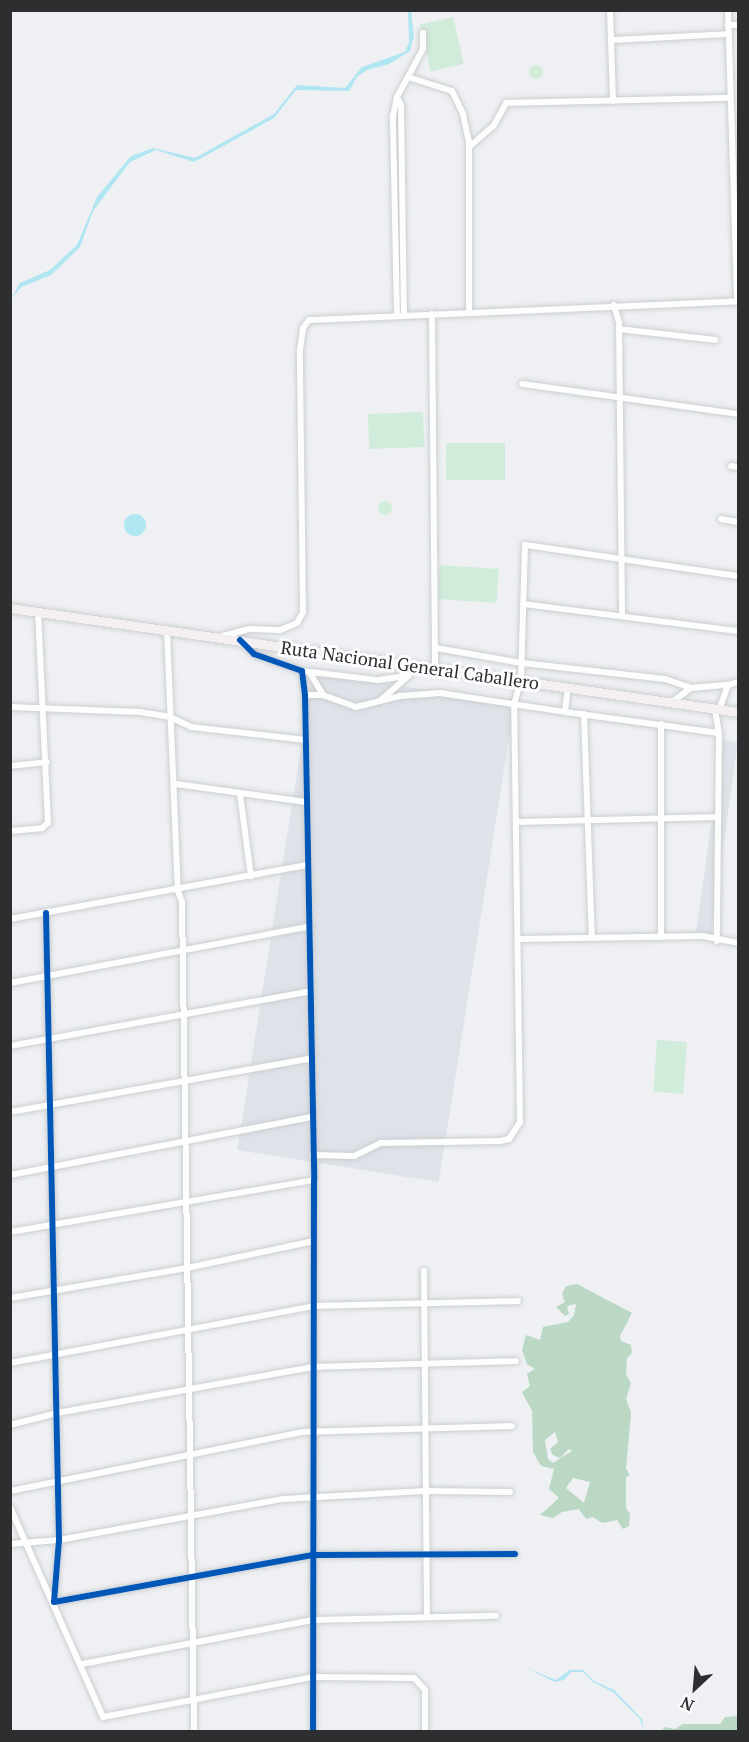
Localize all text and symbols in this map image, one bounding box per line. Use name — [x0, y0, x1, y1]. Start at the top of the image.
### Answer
street label: Ruta Nacional General Caballero — [279, 636, 541, 694]
north arrow — [665, 1658, 725, 1718]
text: N — [677, 1692, 697, 1717]

